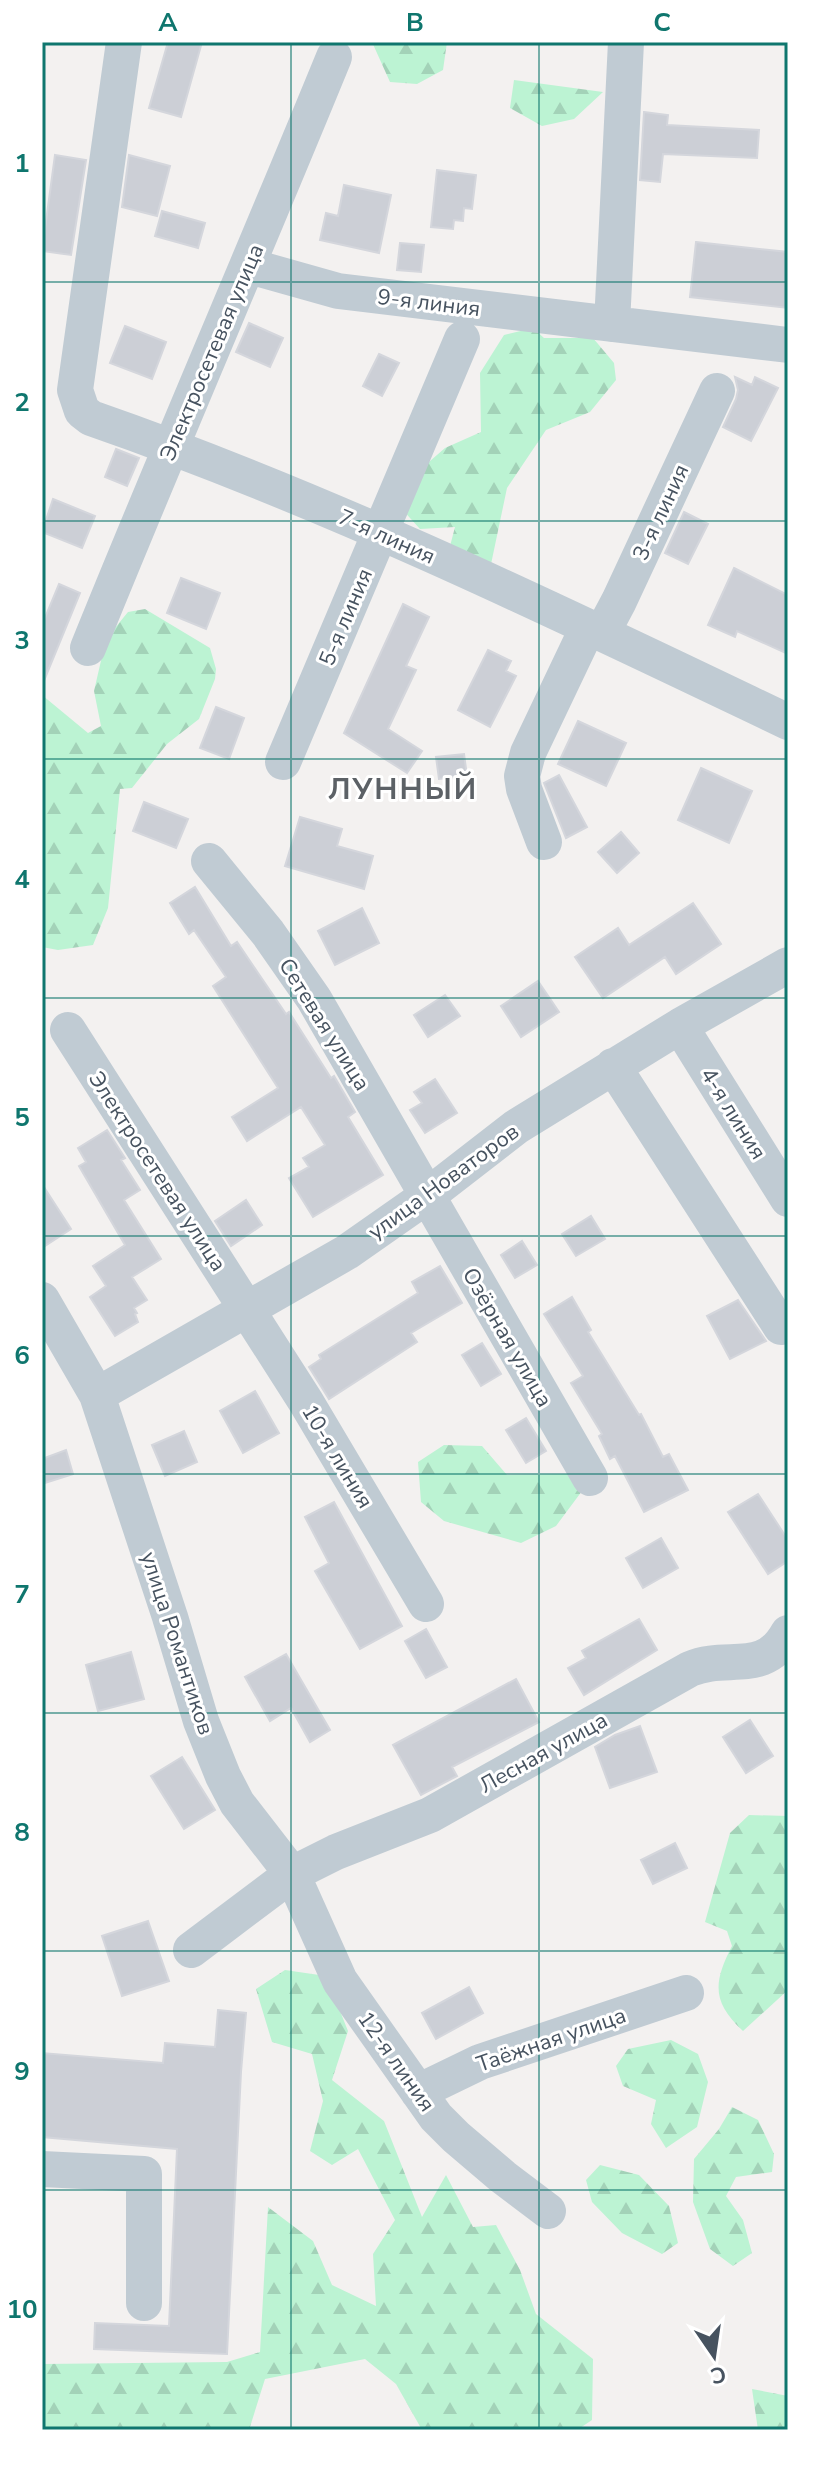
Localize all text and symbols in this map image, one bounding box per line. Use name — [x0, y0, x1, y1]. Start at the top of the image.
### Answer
text: A — [158, 5, 178, 40]
text: B — [406, 5, 424, 40]
text: C — [653, 5, 671, 40]
text: 1 — [14, 146, 30, 181]
street label: Электросетевая улица — [153, 239, 271, 465]
street label: 9-я линия — [376, 282, 482, 324]
text: 2 — [14, 385, 30, 420]
street label: 3-я линия — [626, 459, 696, 566]
street label: 7-я линия — [333, 502, 440, 572]
street label: 5-я линия — [312, 564, 380, 671]
text: 3 — [14, 623, 30, 658]
district label: ЛУННЫЙ — [328, 769, 478, 810]
text: 4 — [14, 862, 30, 897]
street label: Сетевая улица — [271, 953, 377, 1096]
street label: 4-я линия — [693, 1062, 773, 1165]
street label: Электросетевая улица — [81, 1066, 233, 1277]
text: 5 — [14, 1100, 30, 1135]
street label: улица Новаторов — [362, 1117, 525, 1247]
street label: Озёрная улица — [455, 1262, 559, 1413]
text: 6 — [14, 1338, 30, 1373]
street label: 10-я линия — [294, 1399, 380, 1514]
street label: улица Романтиков — [133, 1548, 221, 1739]
text: 7 — [14, 1577, 30, 1612]
street label: Лесная улица — [474, 1705, 613, 1800]
text: 8 — [14, 1815, 30, 1850]
street label: Таёжная улица — [473, 2000, 630, 2080]
street label: 12-я линия — [351, 2005, 442, 2118]
text: 9 — [14, 2054, 30, 2089]
text: 10 — [6, 2292, 38, 2327]
north arrow — [674, 2316, 754, 2396]
text: С — [708, 2358, 729, 2391]

